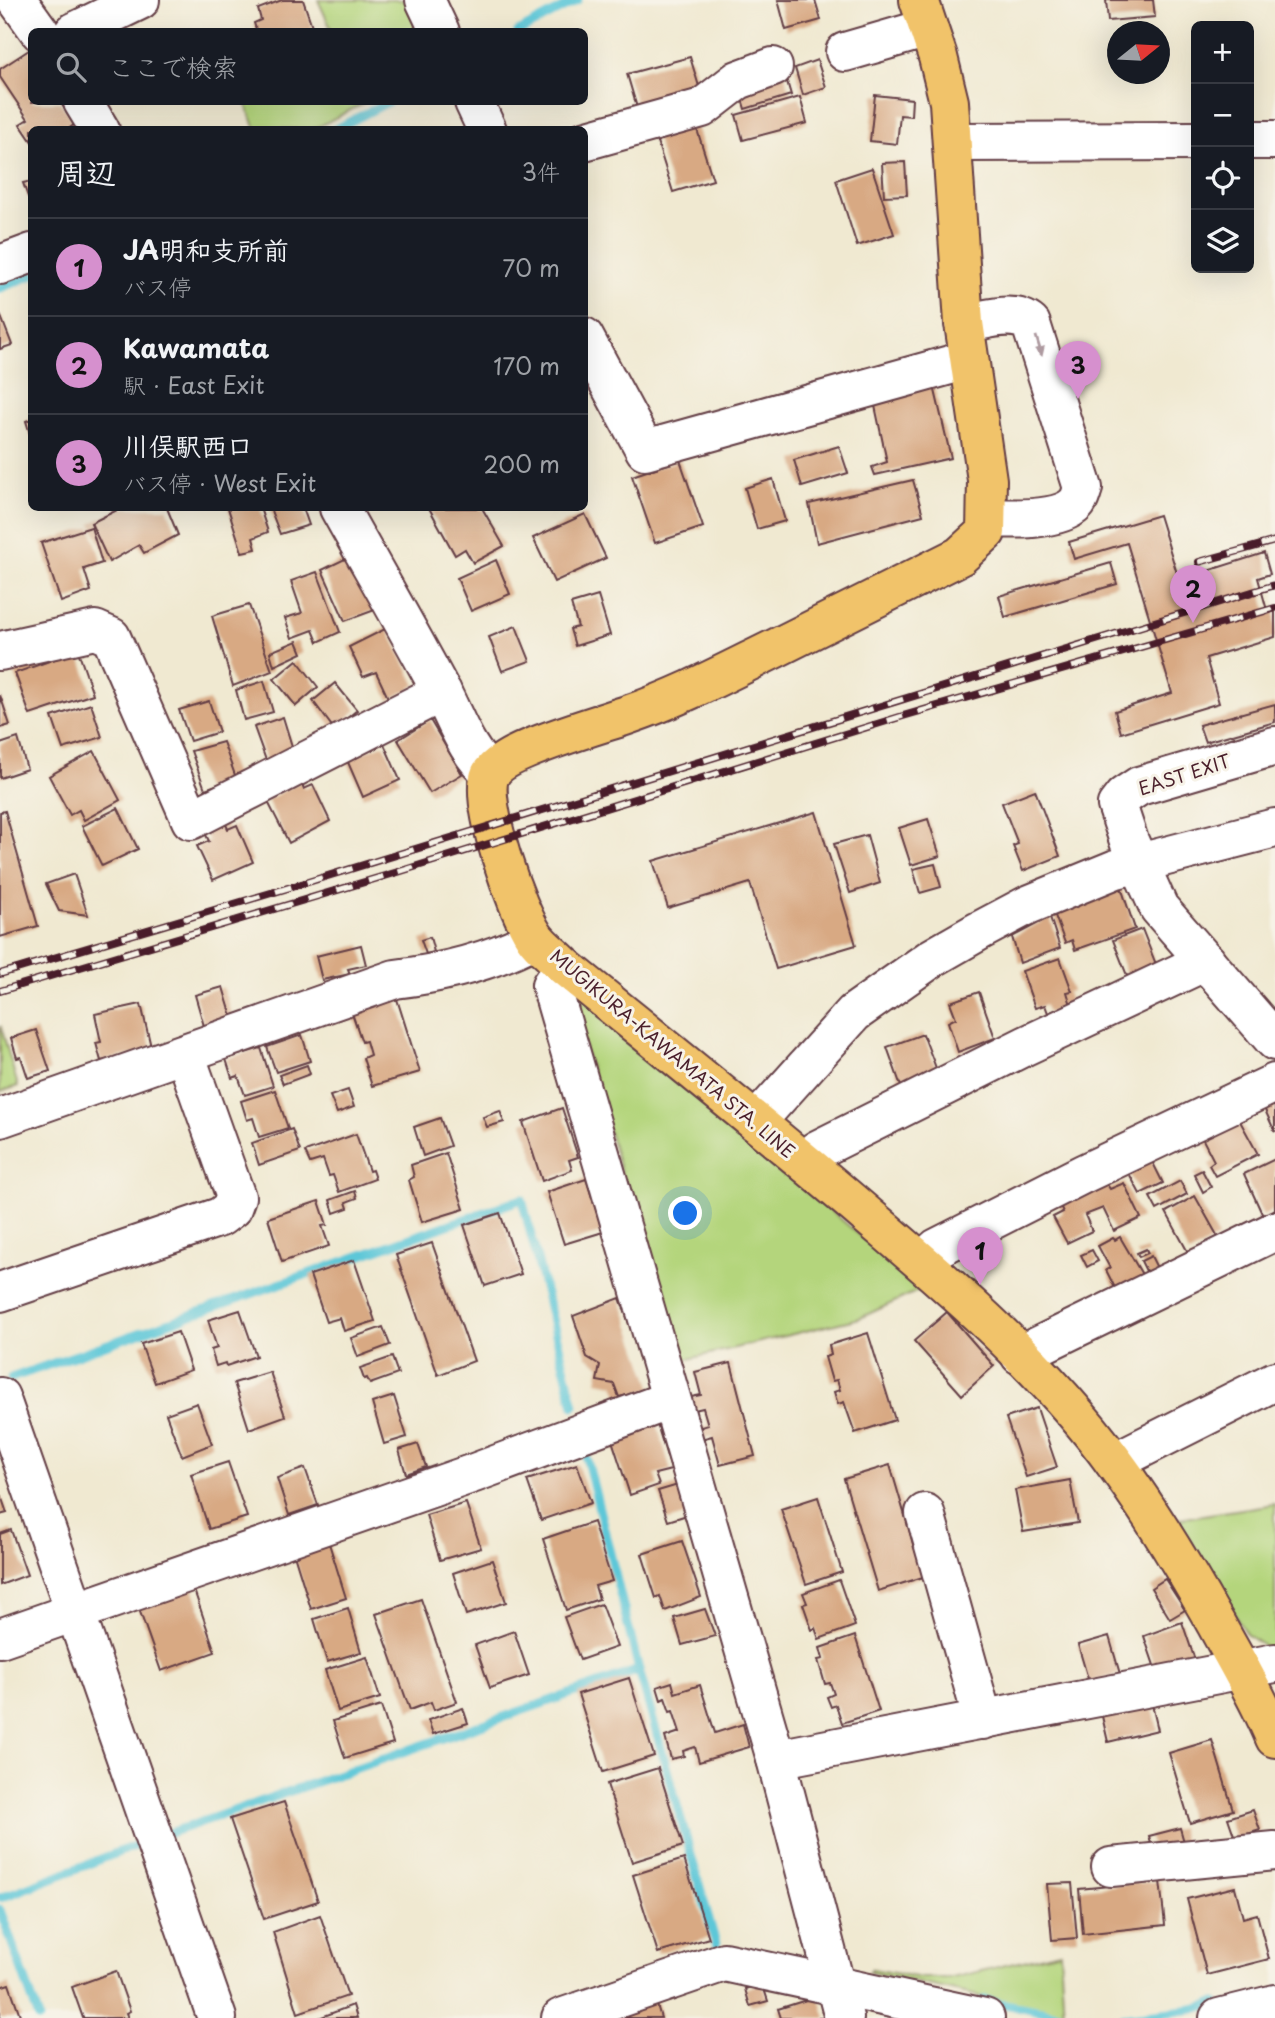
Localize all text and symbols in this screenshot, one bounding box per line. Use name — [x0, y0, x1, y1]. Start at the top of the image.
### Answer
north arrow — [1107, 21, 1170, 84]
map controls — [1191, 21, 1254, 273]
button: + — [1191, 21, 1254, 84]
search box — [28, 28, 588, 105]
text: ここで検索 — [108, 47, 238, 86]
icon: search — [52, 48, 90, 86]
button: − — [1191, 84, 1254, 147]
button: locate — [1191, 147, 1254, 210]
text: 周辺 — [56, 149, 116, 194]
text: 3件 — [522, 154, 560, 189]
button: layers — [1191, 210, 1254, 273]
text: JA明和支所前 — [123, 230, 289, 269]
text: 1 — [74, 250, 85, 285]
text: 70 m — [502, 250, 560, 285]
text: バス停 — [123, 269, 192, 304]
text: Kawamata — [123, 328, 269, 367]
one-way arrow — [1035, 335, 1045, 356]
pin: 3 — [1055, 341, 1101, 399]
text: 2 — [71, 348, 87, 383]
text: 170 m — [493, 348, 560, 383]
text: 駅 · East Exit — [123, 367, 264, 402]
text: 川俣駅西口 — [123, 426, 253, 465]
text: 3 — [71, 446, 87, 481]
text: 200 m — [483, 446, 560, 481]
text: バス停 · West Exit — [123, 465, 316, 500]
pin: 2 — [1170, 565, 1216, 623]
street label: EAST EXIT — [1134, 746, 1234, 802]
street label: MUGIKURA-KAWAMATA STA. LINE — [545, 942, 801, 1164]
your location — [668, 1196, 702, 1230]
pin: 1 — [957, 1227, 1003, 1285]

